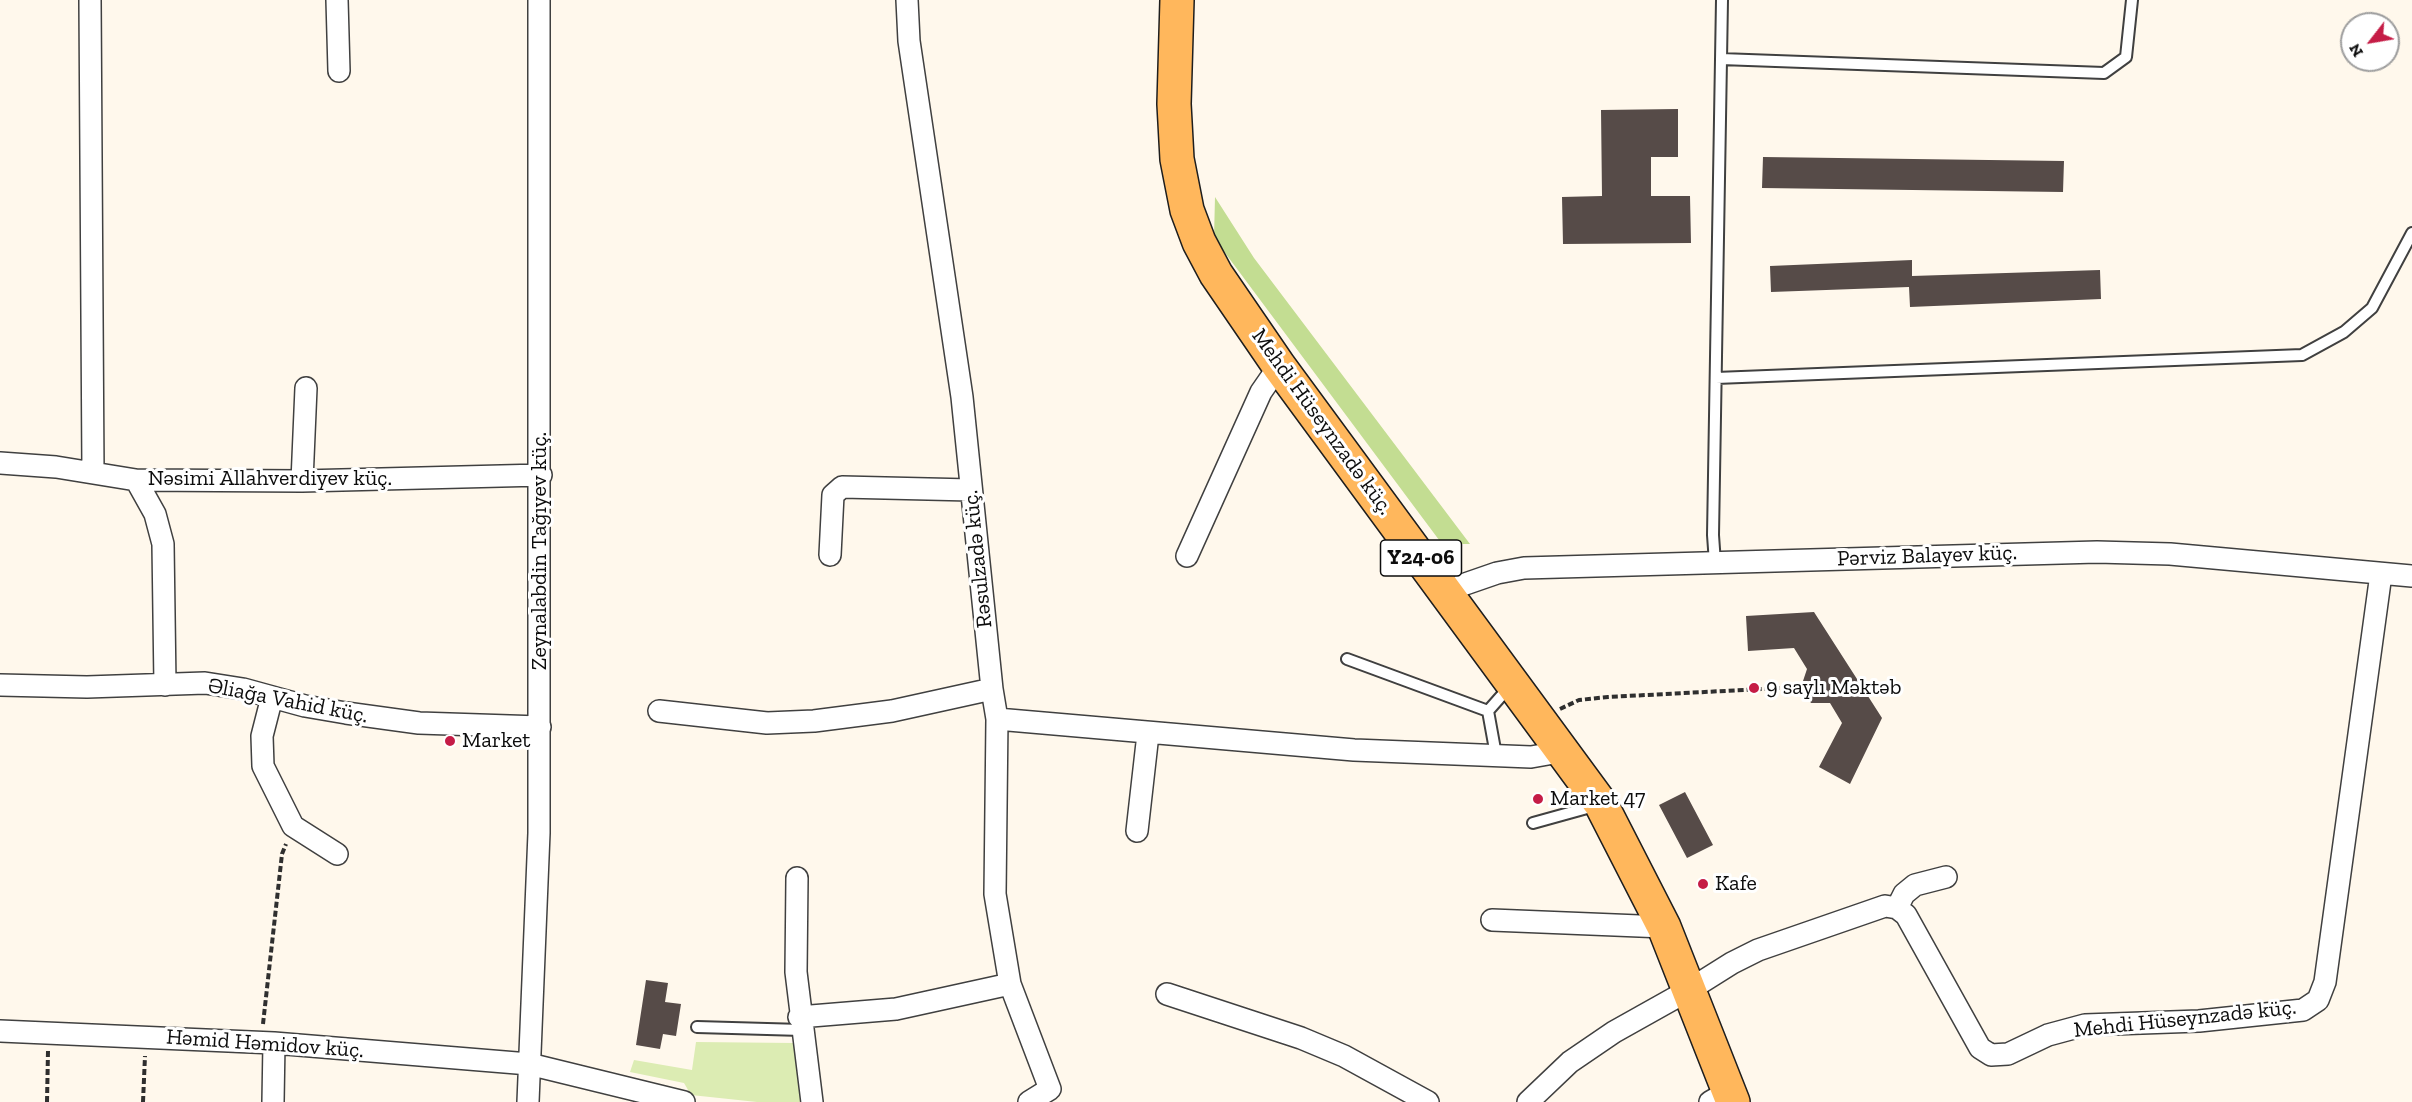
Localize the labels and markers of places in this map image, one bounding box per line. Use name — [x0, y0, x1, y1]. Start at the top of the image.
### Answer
place label: 9 saylı Məktəb — [1766, 675, 1901, 701]
marker: 9 saylı Məktəb — [1747, 681, 1761, 695]
place label: Market — [462, 728, 530, 754]
marker: Market — [443, 734, 457, 748]
place label: Market 47 — [1550, 786, 1645, 812]
marker: Market 47 — [1531, 792, 1545, 806]
place label: Kafe — [1715, 871, 1757, 897]
marker: Kafe — [1696, 877, 1710, 891]

